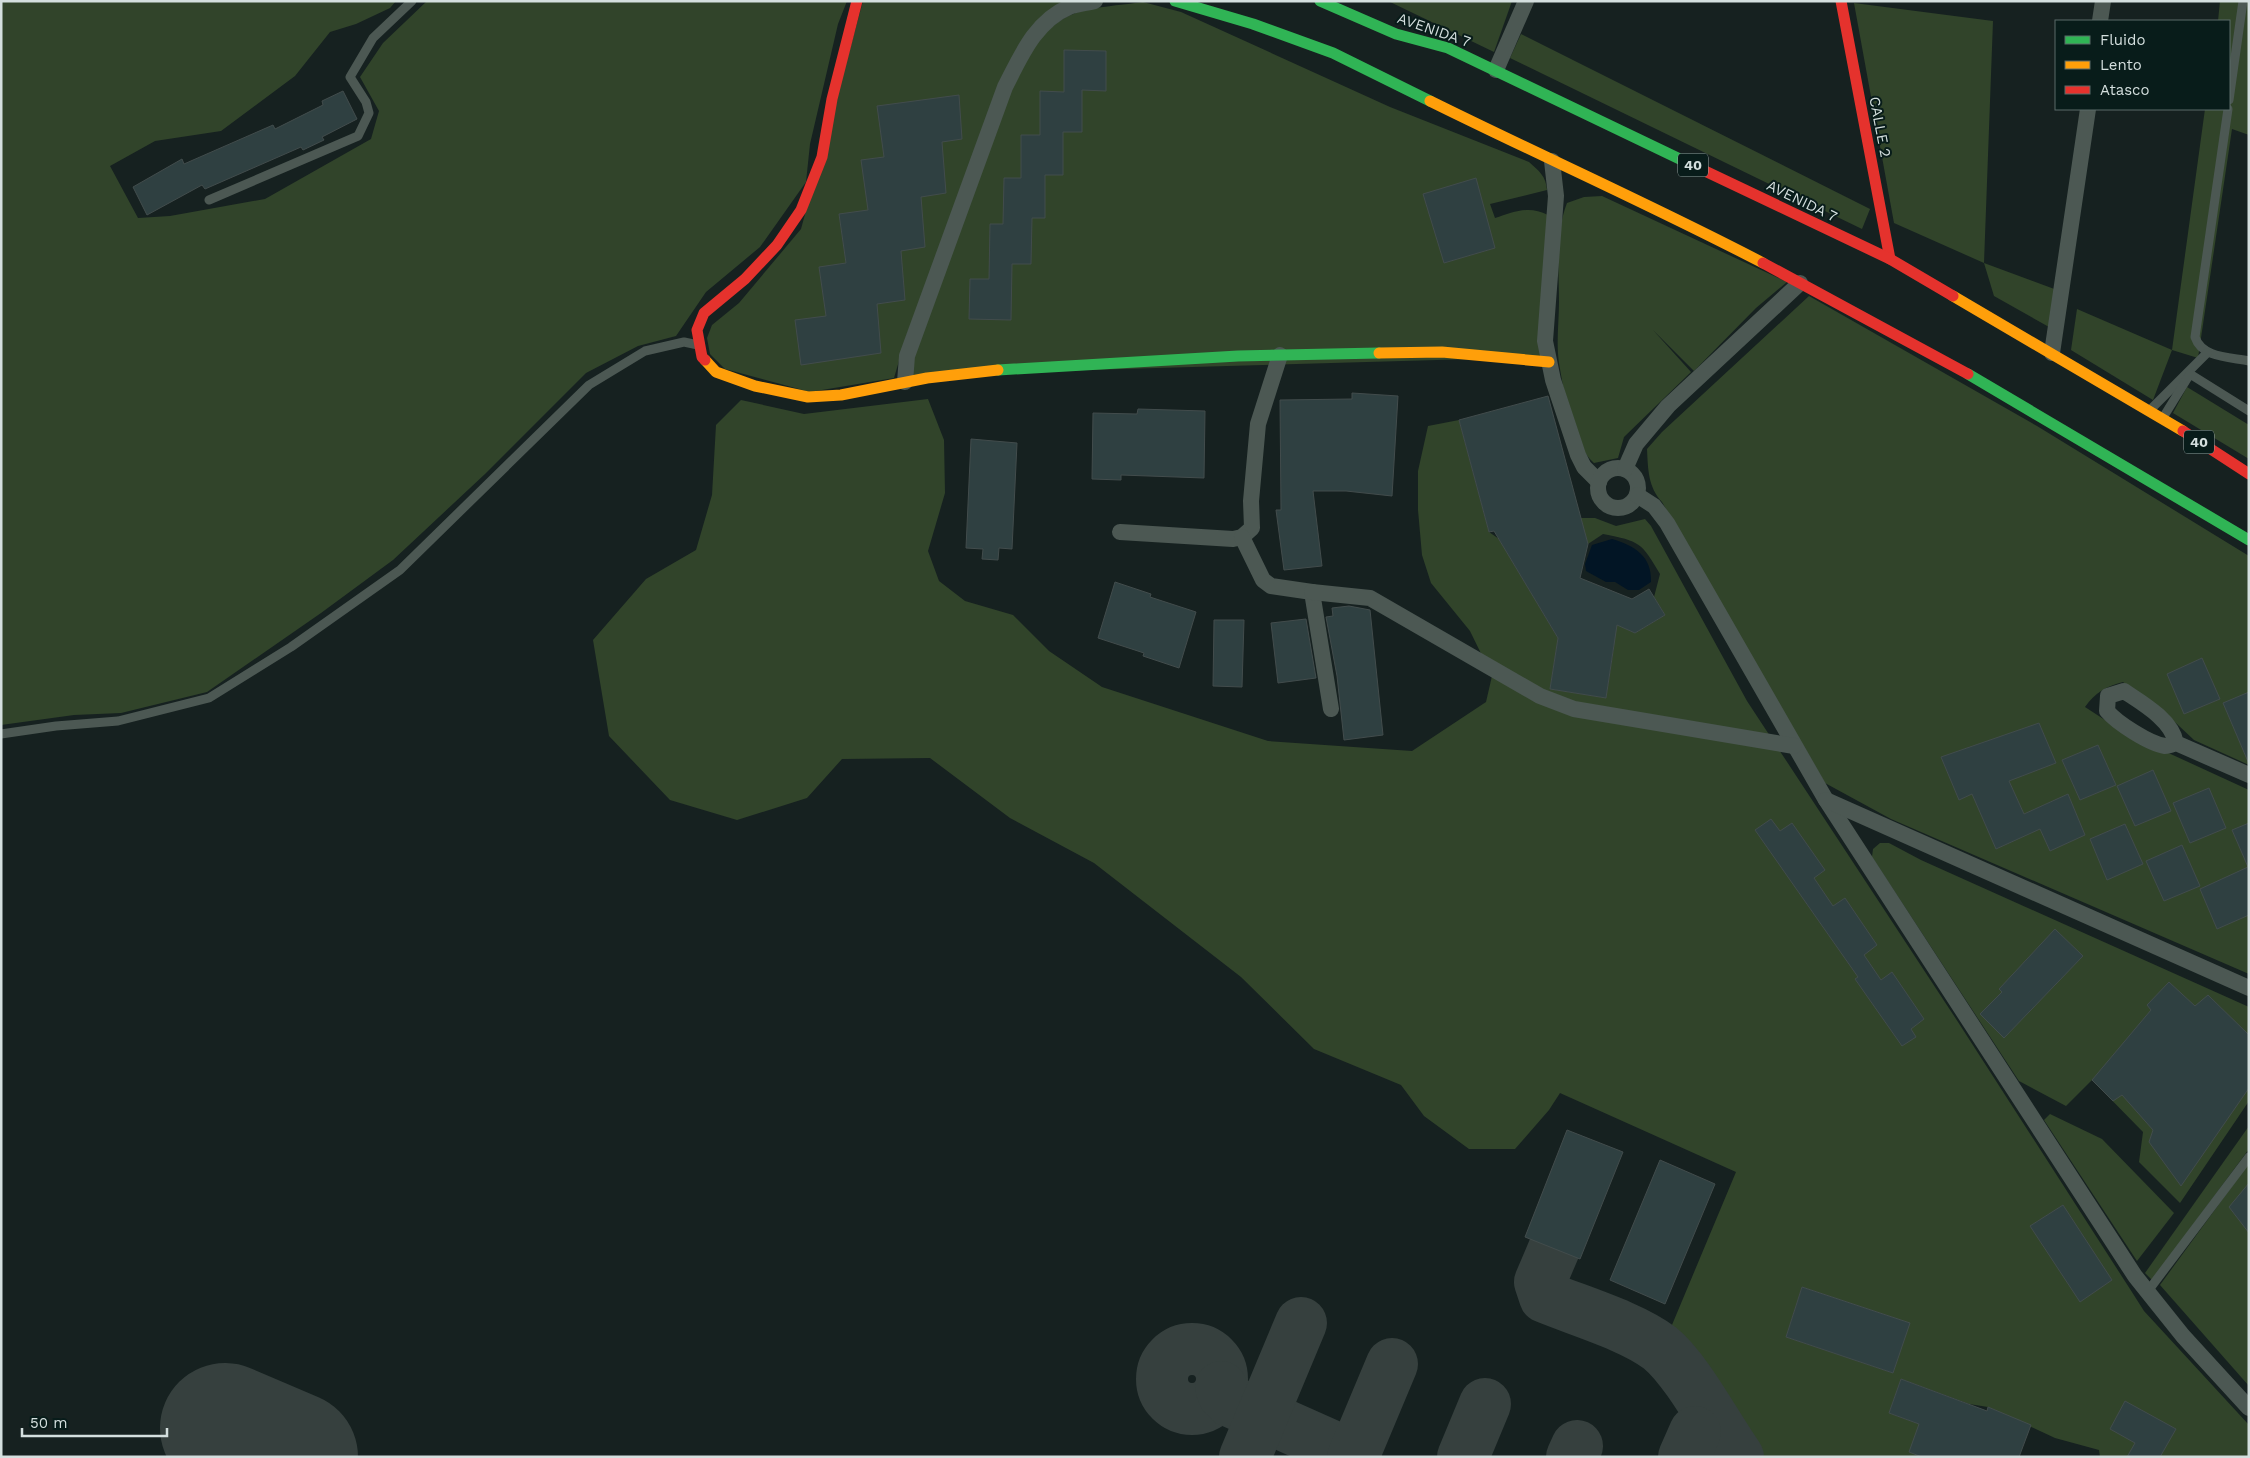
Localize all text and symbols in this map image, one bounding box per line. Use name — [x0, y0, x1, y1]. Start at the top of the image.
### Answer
street label: AVENIDA 7 — [1395, 9, 1473, 51]
legend — [2055, 20, 2230, 110]
text: Fluido — [2100, 31, 2145, 49]
text: Lento — [2100, 56, 2142, 74]
text: Atasco — [2100, 81, 2149, 99]
street label: CALLE 2 — [1865, 95, 1895, 159]
road number: 40 — [1678, 154, 1708, 176]
street label: AVENIDA 7 — [1764, 176, 1840, 226]
road number: 40 — [2184, 431, 2214, 454]
scale bar — [22, 1406, 168, 1438]
text: 50 m — [30, 1414, 67, 1432]

